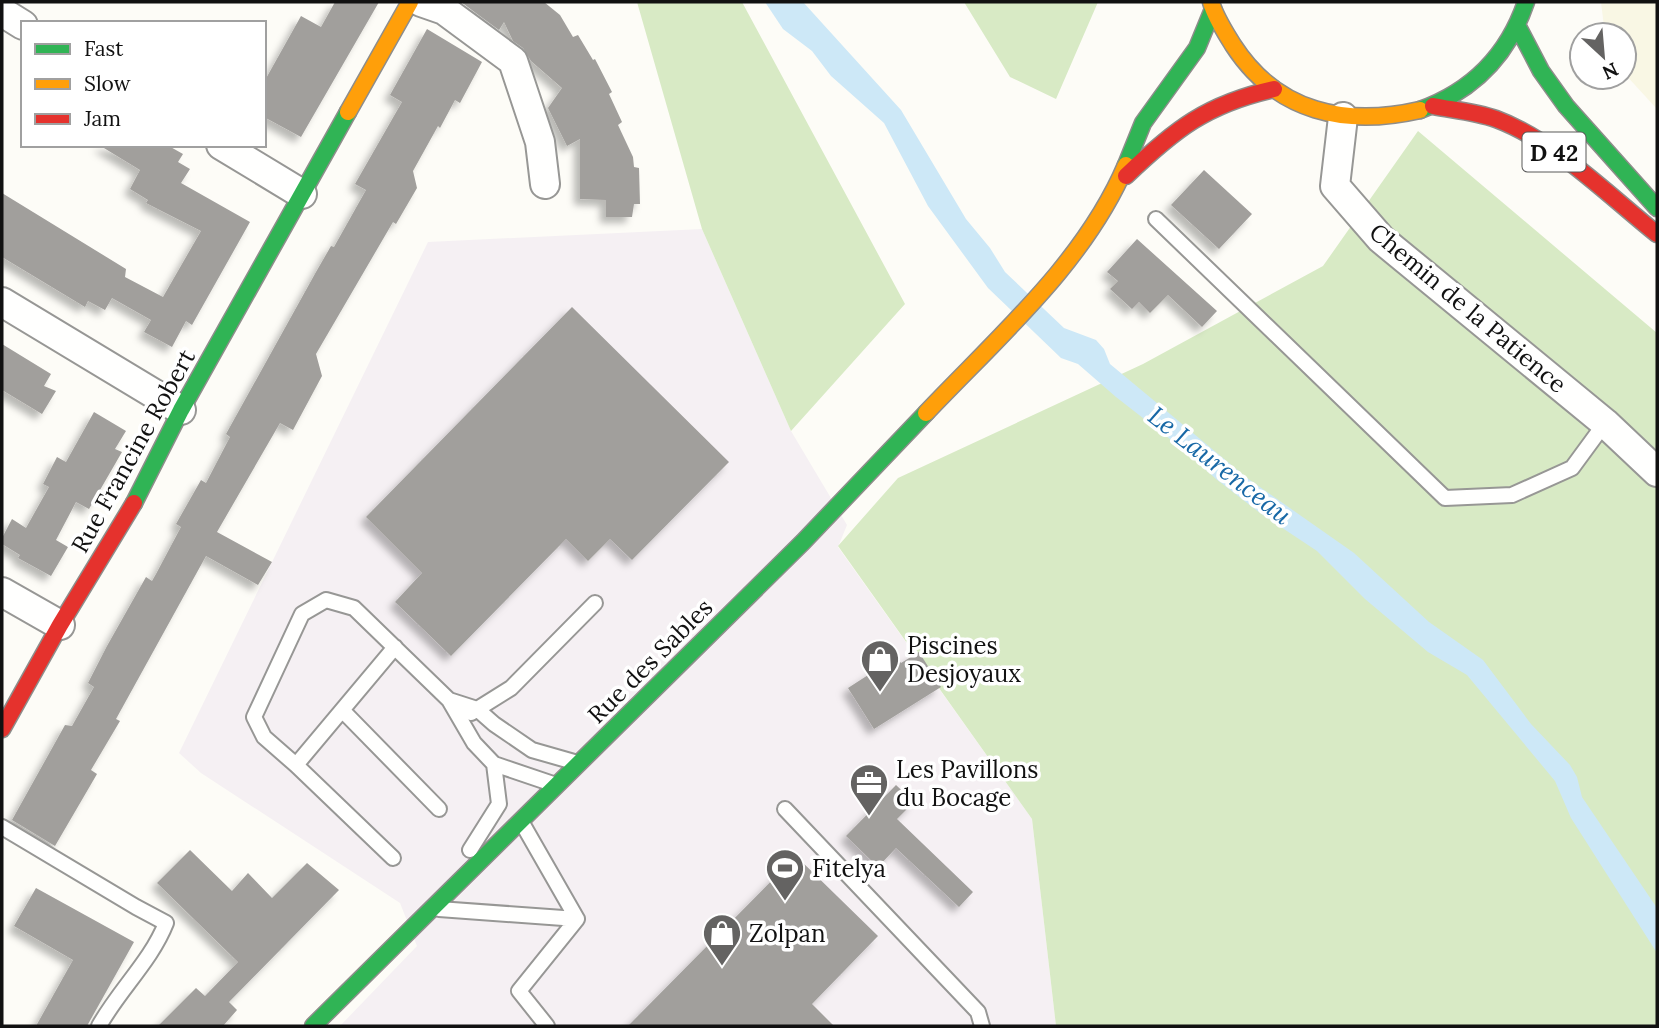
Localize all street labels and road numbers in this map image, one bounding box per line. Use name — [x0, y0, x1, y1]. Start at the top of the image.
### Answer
road number: D 42 — [1522, 132, 1586, 172]
street label: Chemin de la Patience — [1363, 216, 1573, 400]
street label: Rue Francine Robert — [64, 343, 202, 558]
street label: Rue des Sables — [581, 592, 719, 730]

